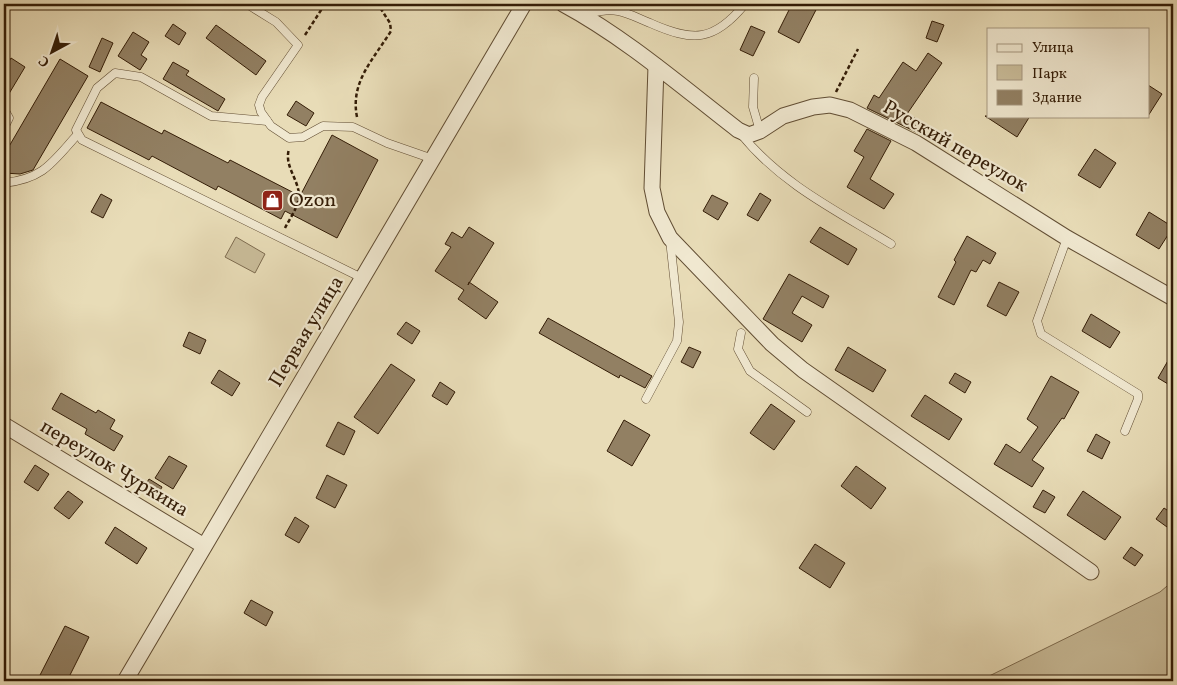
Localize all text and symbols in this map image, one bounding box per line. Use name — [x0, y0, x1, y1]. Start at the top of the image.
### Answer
north arrow — [28, 28, 78, 78]
legend — [987, 28, 1150, 118]
text: Улица — [1032, 38, 1074, 59]
text: С — [35, 51, 54, 71]
text: Парк — [1032, 64, 1067, 85]
text: Здание — [1032, 88, 1082, 109]
street label: Русский переулок — [877, 94, 1033, 200]
place label: Ozon — [289, 187, 336, 215]
shop icon: Ozon — [261, 189, 285, 213]
street label: Первая улица — [263, 271, 351, 393]
street label: переулок Чуркина — [34, 413, 194, 525]

